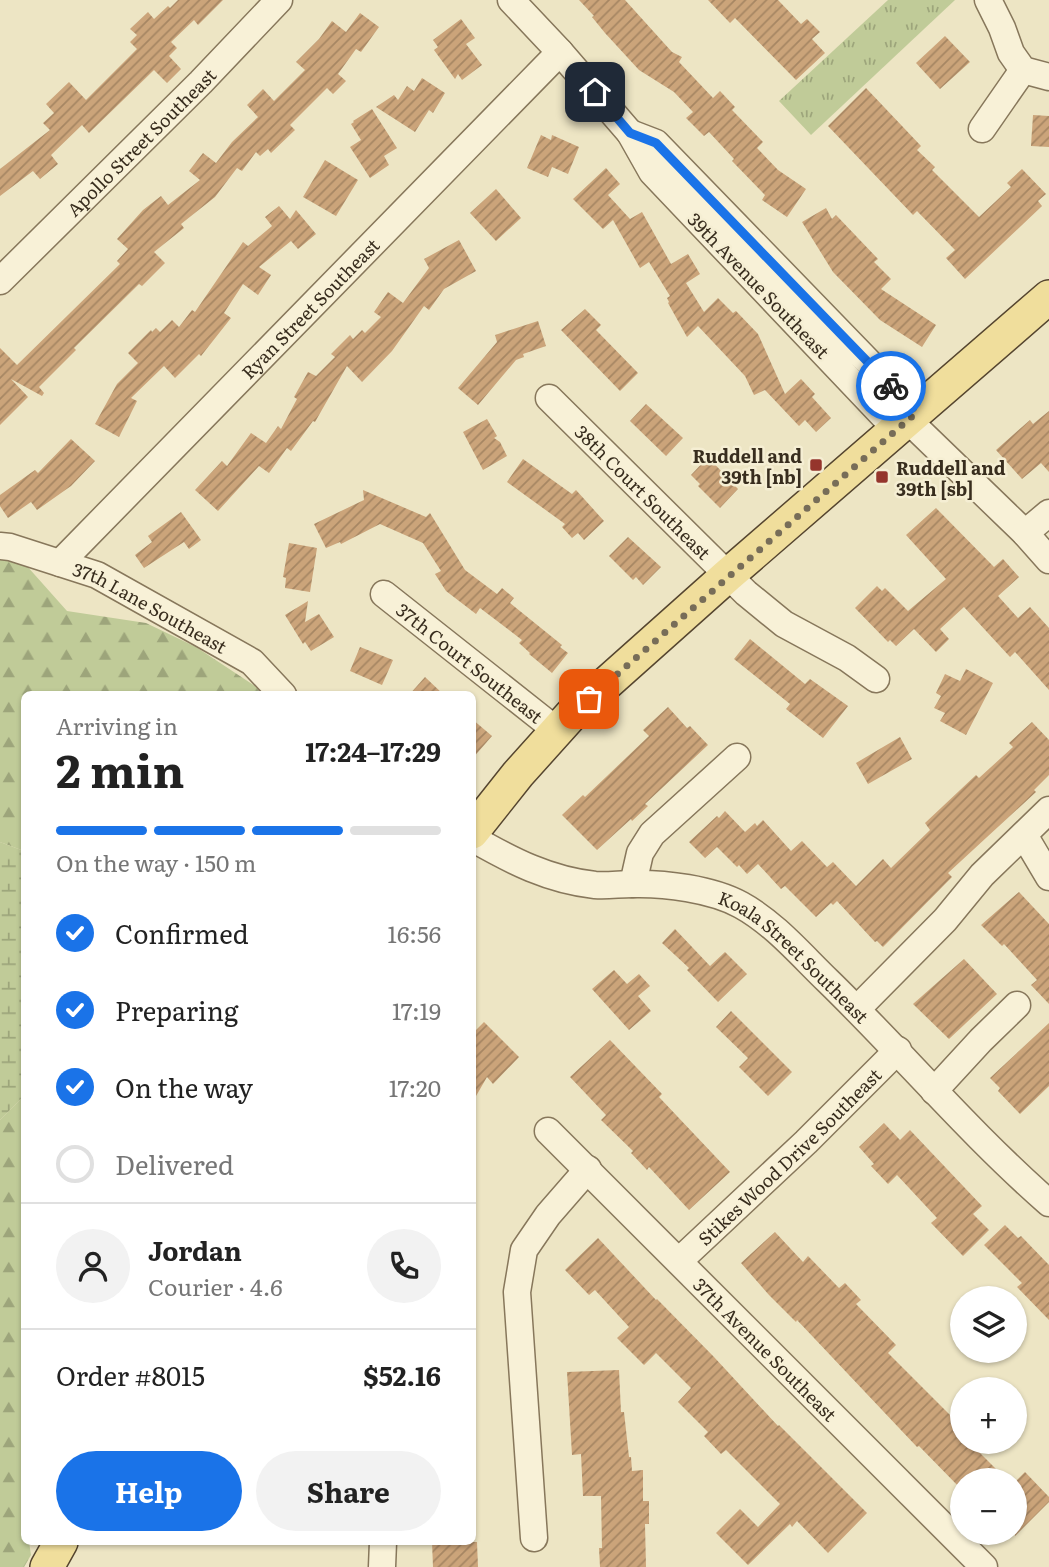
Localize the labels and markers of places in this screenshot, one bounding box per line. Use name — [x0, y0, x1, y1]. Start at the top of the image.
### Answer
pin — [565, 62, 625, 122]
place label: Ruddell and 39th [nb] — [692, 442, 802, 490]
place label: Ruddell and 39th [sb] — [896, 454, 1006, 502]
marker: Ruddell and 39th [nb] — [808, 457, 824, 473]
marker: Ruddell and 39th [sb] — [874, 469, 890, 485]
pin — [559, 669, 619, 729]

